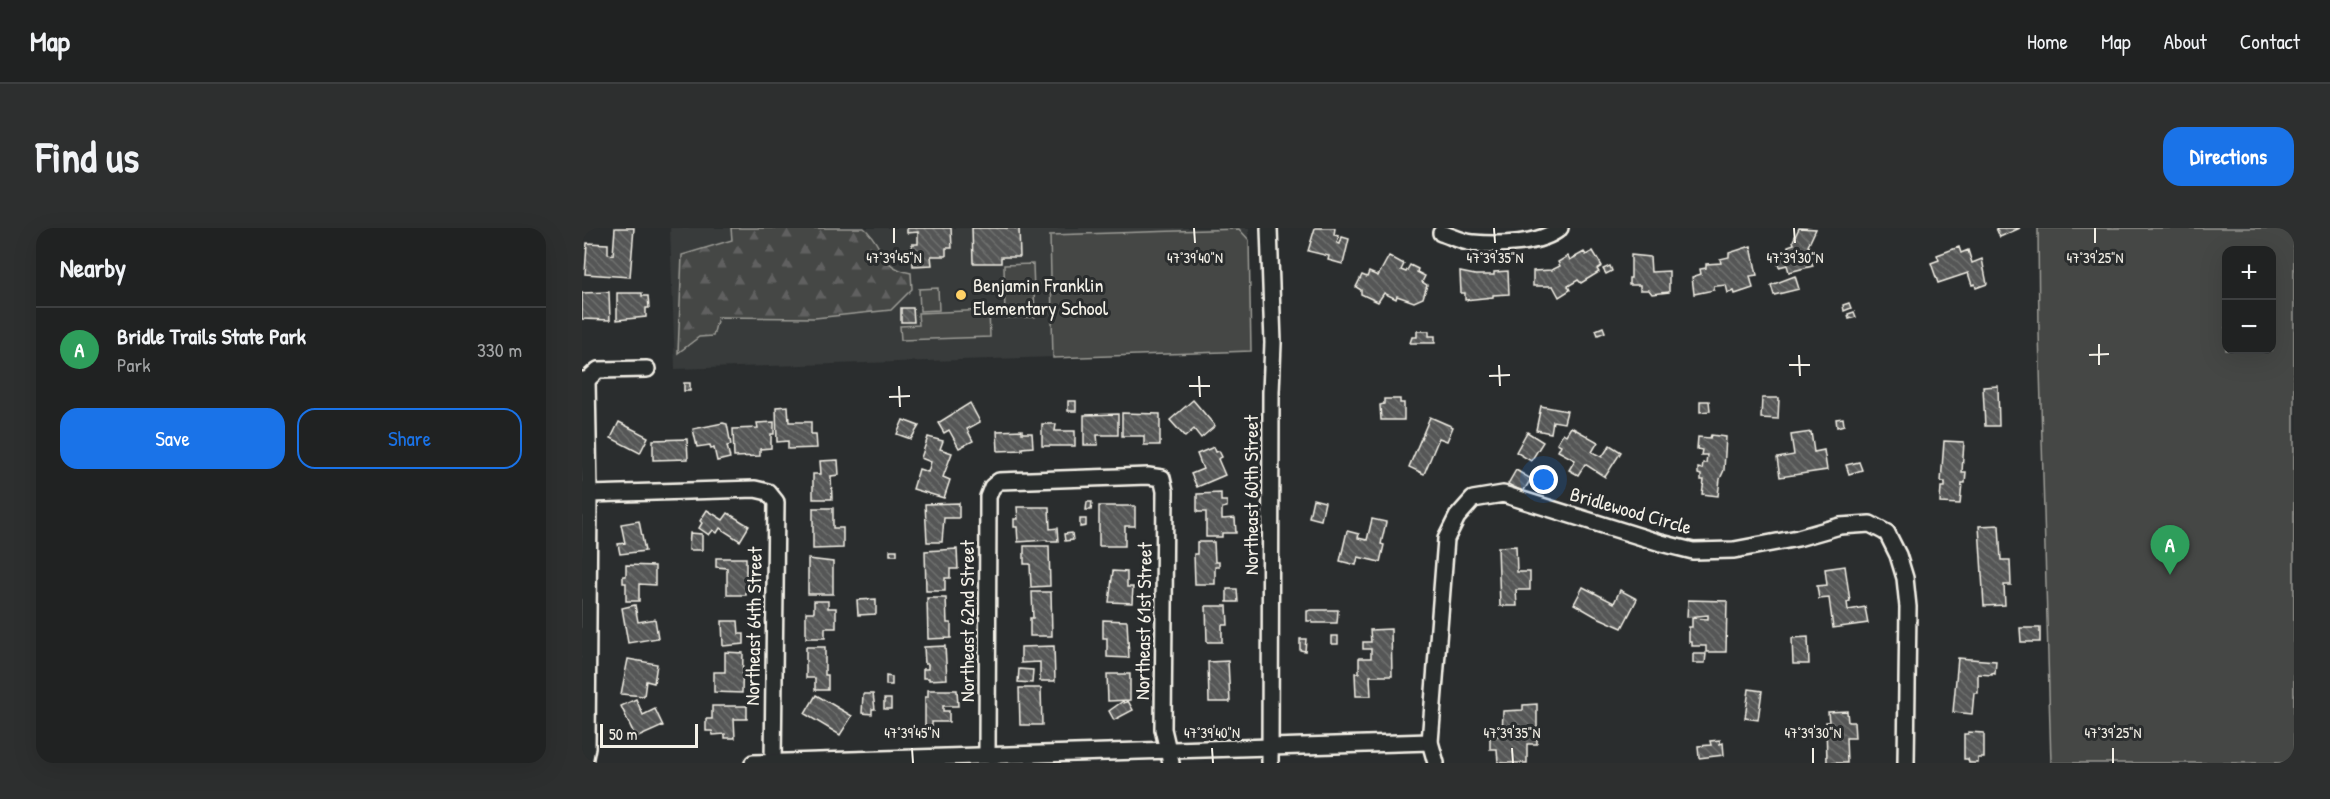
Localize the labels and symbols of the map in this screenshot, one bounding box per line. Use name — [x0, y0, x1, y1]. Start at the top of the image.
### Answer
text: 47°39'45"N — [866, 247, 922, 268]
text: 47°39'40"N — [1167, 247, 1223, 268]
text: 47°39'35"N — [1467, 247, 1523, 268]
text: 47°39'30"N — [1766, 247, 1824, 268]
text: 47°39'25"N — [2066, 247, 2124, 268]
place label: Benjamin Franklin Elementary School — [973, 271, 1109, 321]
marker: Benjamin Franklin Elementary School — [954, 288, 968, 302]
street label: Northeast 60th Street — [1237, 414, 1264, 575]
your location — [1529, 465, 1558, 494]
street label: Bridlewood Circle — [1567, 480, 1695, 540]
pin: A — [2150, 526, 2190, 575]
street label: Northeast 62nd Street — [953, 539, 980, 702]
street label: Northeast 61st Street — [1128, 541, 1158, 700]
street label: Northeast 64th Street — [738, 545, 768, 706]
scale bar — [600, 721, 698, 748]
text: 47°39'45"N — [884, 722, 940, 743]
text: 47°39'40"N — [1184, 722, 1240, 743]
text: 47°39'35"N — [1484, 722, 1540, 743]
text: 47°39'30"N — [1784, 722, 1842, 743]
text: 47°39'25"N — [2084, 722, 2142, 743]

